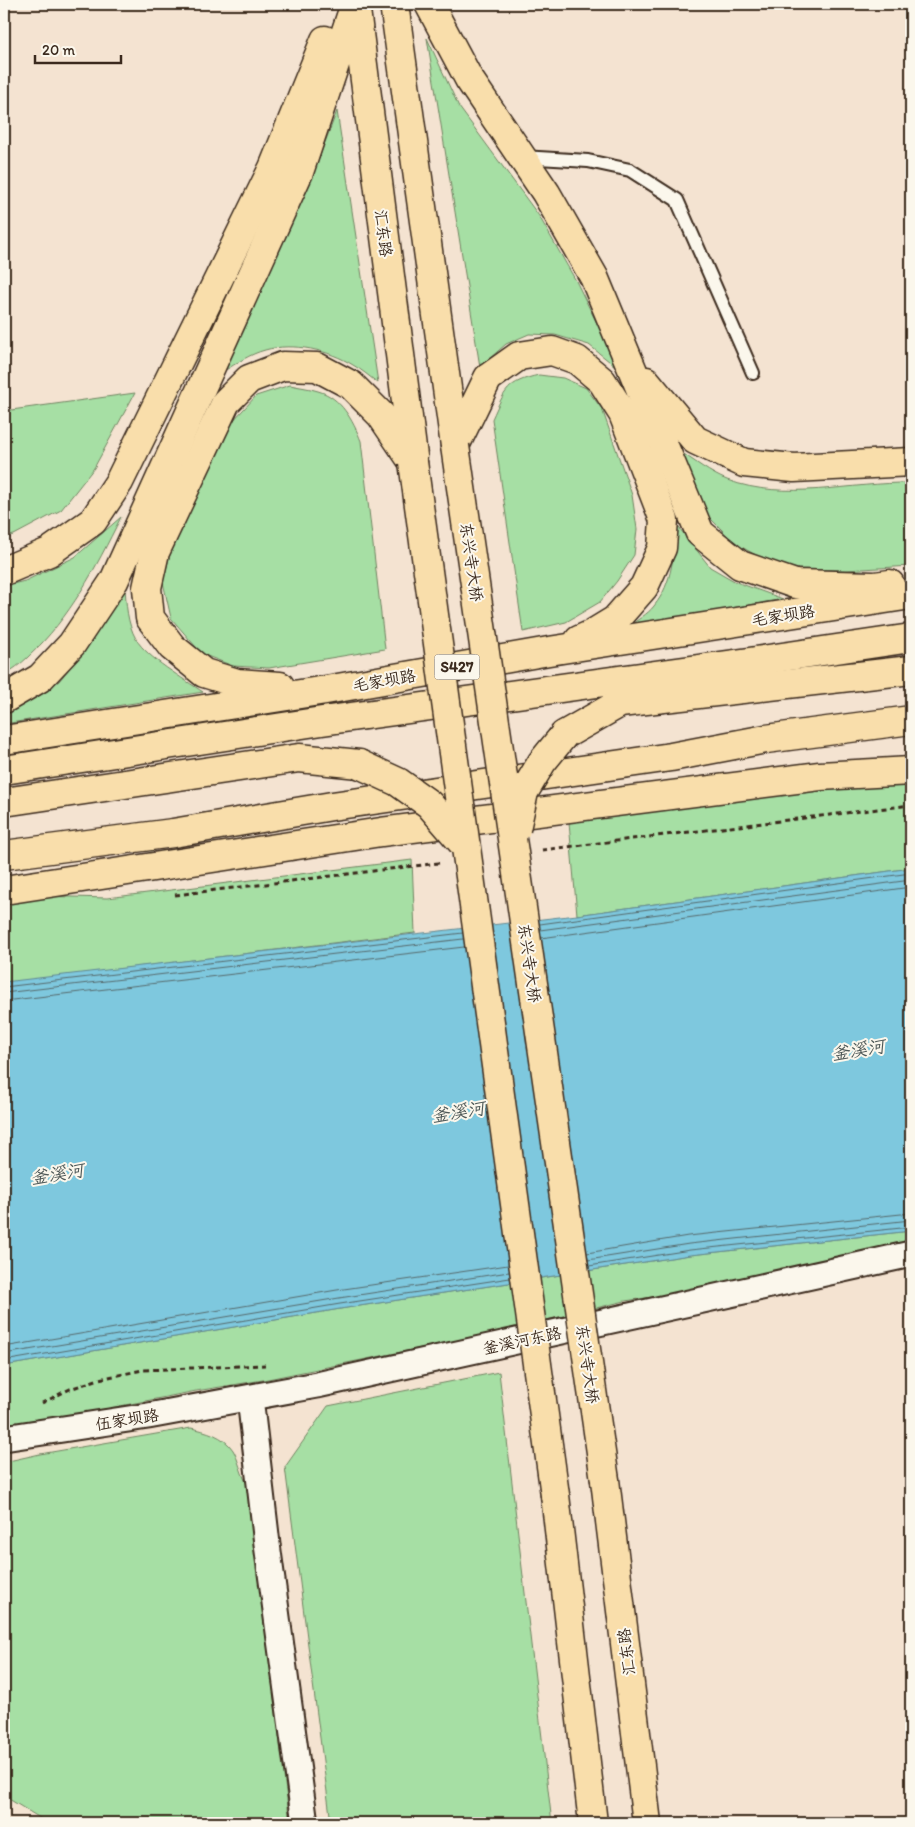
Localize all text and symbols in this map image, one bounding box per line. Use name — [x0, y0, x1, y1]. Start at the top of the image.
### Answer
scale bar — [35, 32, 121, 64]
text: 20 m — [42, 41, 76, 59]
street label: 汇东路 — [371, 208, 396, 258]
street label: 东兴寺大桥 — [457, 521, 486, 603]
street label: 毛家坝路 — [750, 601, 816, 630]
road number: S427 — [434, 654, 480, 680]
street label: 毛家坝路 — [351, 666, 417, 695]
street label: 东兴寺大桥 — [515, 922, 544, 1004]
water label: 釜溪河 — [830, 1034, 889, 1065]
water label: 釜溪河 — [430, 1096, 489, 1127]
water label: 釜溪河 — [29, 1158, 88, 1189]
street label: 釜溪河东路 — [481, 1323, 563, 1358]
street label: 东兴寺大桥 — [573, 1323, 602, 1405]
street label: 伍家坝路 — [94, 1405, 160, 1434]
street label: 汇东路 — [614, 1627, 639, 1677]

